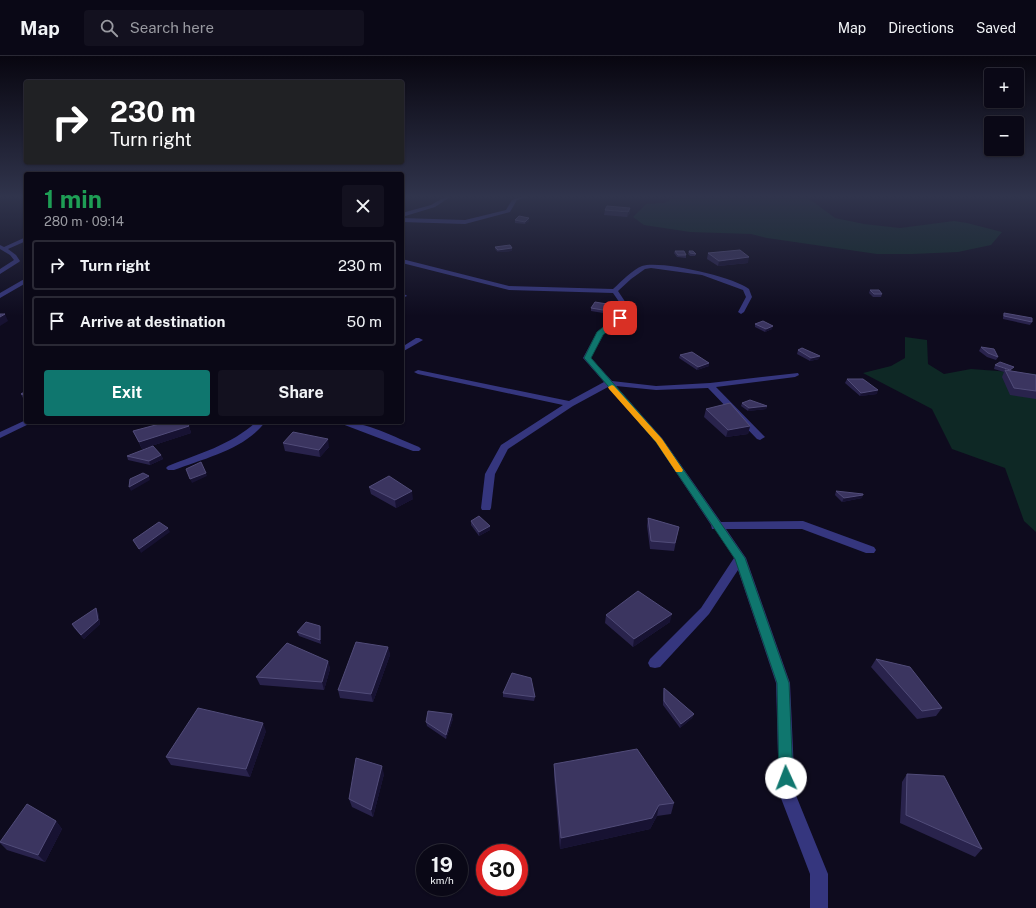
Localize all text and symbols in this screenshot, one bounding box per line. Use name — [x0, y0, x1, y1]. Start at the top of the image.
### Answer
search box — [84, 10, 364, 46]
text: Map — [20, 17, 60, 39]
icon: search — [98, 17, 120, 39]
text: Search here — [130, 19, 214, 36]
text: Map — [838, 20, 866, 36]
text: Directions — [888, 20, 954, 36]
text: Saved — [976, 20, 1016, 36]
map controls — [984, 68, 1024, 156]
button: + — [984, 68, 1024, 108]
text: 230 m — [110, 95, 196, 128]
icon: right — [44, 96, 96, 148]
button: − — [984, 116, 1024, 156]
text: Turn right — [110, 129, 192, 150]
text: 1 min — [44, 185, 102, 213]
button: close — [342, 185, 384, 227]
text: 280 m · 09:14 — [44, 214, 124, 229]
icon: right — [46, 254, 68, 276]
text: Turn right — [80, 257, 150, 274]
text: 230 m — [338, 257, 382, 274]
pin — [603, 301, 637, 335]
icon: arrive — [609, 307, 631, 329]
icon: arrive — [46, 310, 68, 332]
text: Arrive at destination — [80, 313, 225, 330]
text: 50 m — [347, 313, 382, 330]
button: Exit — [44, 370, 210, 416]
button: Share — [218, 370, 384, 416]
position arrow — [765, 757, 807, 799]
speed limit sign: 30 — [476, 844, 528, 896]
text: 19 — [431, 853, 453, 877]
text: km/h — [430, 874, 454, 886]

